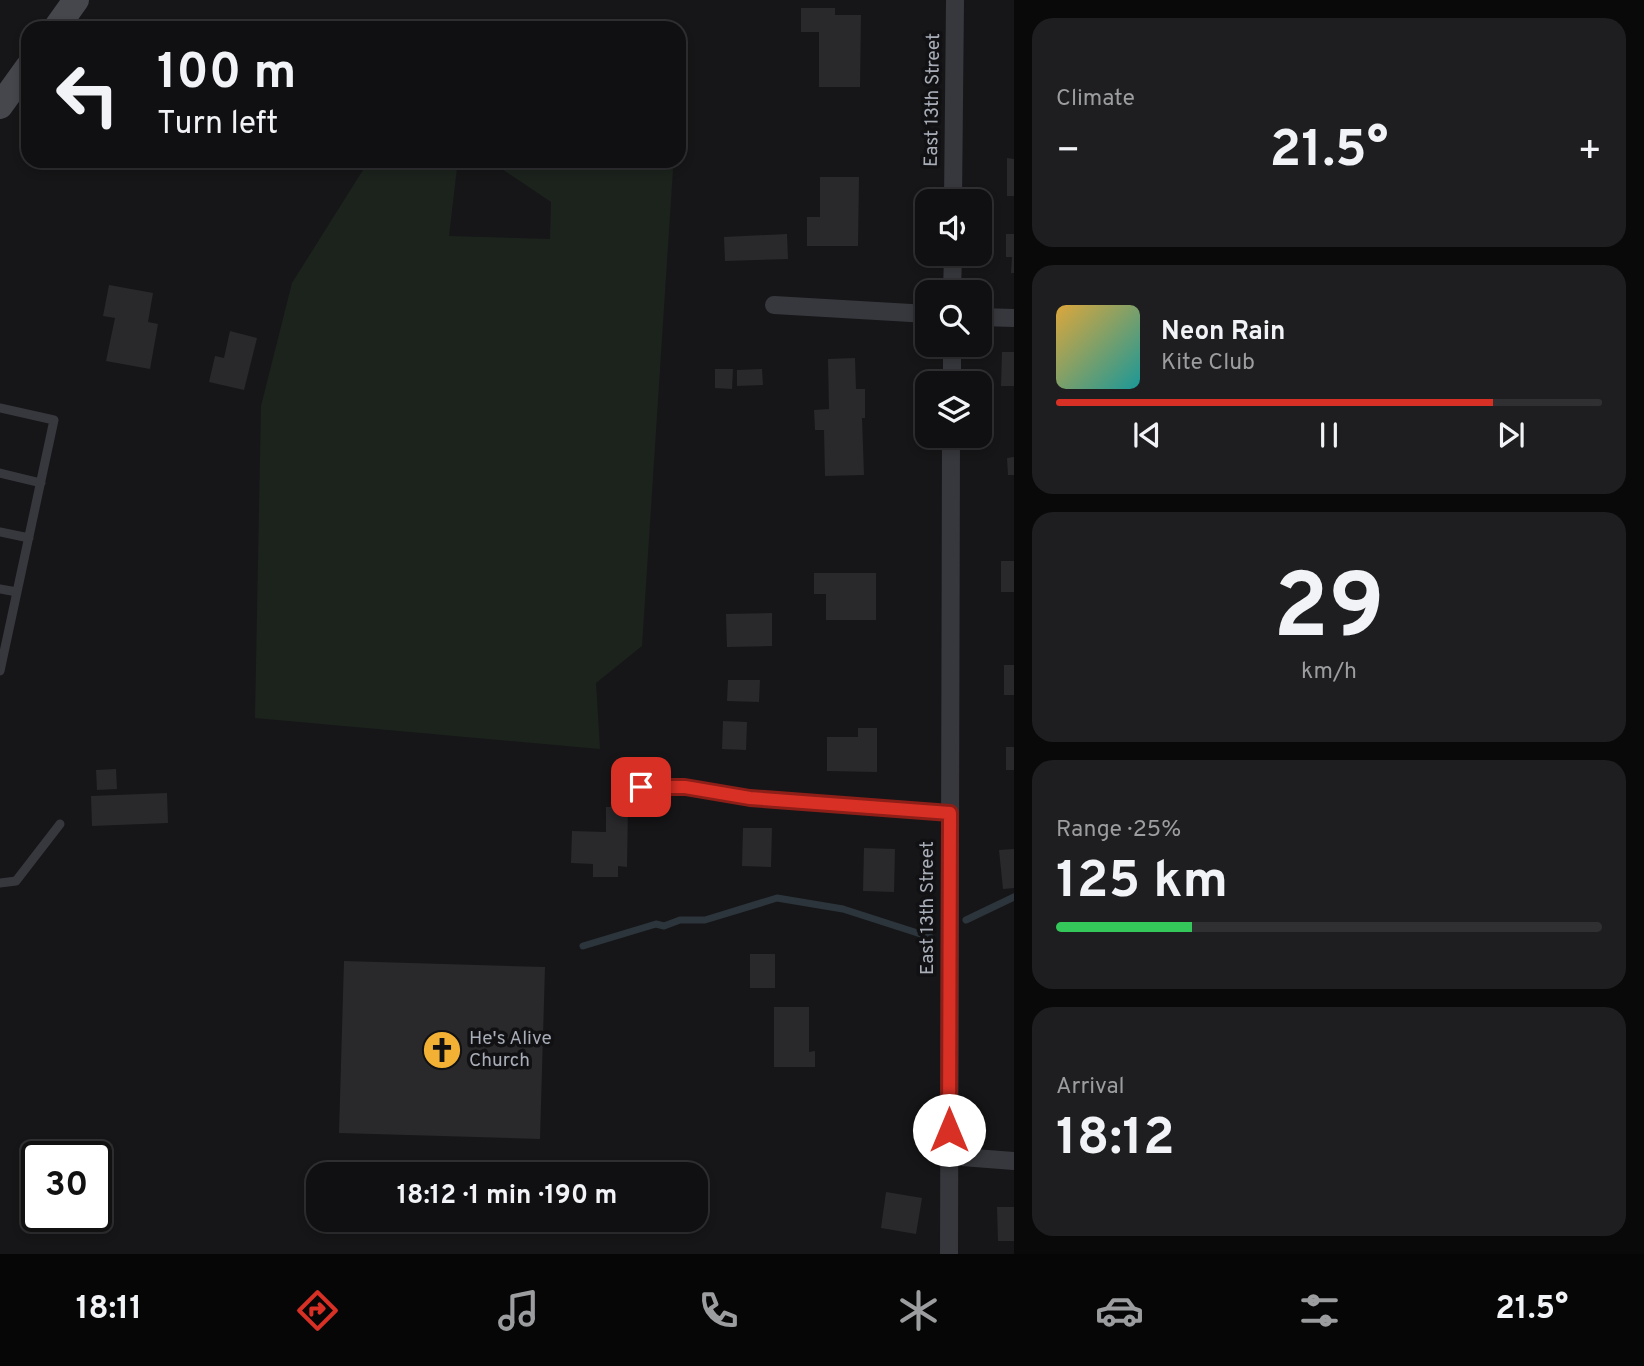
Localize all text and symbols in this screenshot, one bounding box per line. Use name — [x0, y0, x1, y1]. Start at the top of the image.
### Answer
street label: East 13th Street — [920, 33, 946, 167]
text: 100 m — [157, 44, 296, 106]
icon: left — [42, 49, 133, 140]
text: Climate — [1056, 85, 1135, 114]
text: Turn left — [157, 105, 278, 145]
text: 21.5° — [1270, 119, 1388, 185]
text: − — [1056, 128, 1081, 177]
text: + — [1577, 128, 1602, 177]
map controls — [915, 189, 992, 448]
button: sound — [915, 189, 992, 266]
button: search — [915, 280, 992, 357]
text: Neon Rain — [1161, 316, 1286, 349]
text: Kite Club — [1161, 349, 1255, 378]
button: layers — [915, 371, 992, 448]
icon: previous — [1128, 416, 1166, 454]
icon: pause — [1310, 416, 1348, 454]
icon: next — [1492, 416, 1530, 454]
text: 29 — [1273, 555, 1385, 670]
text: km/h — [1301, 658, 1357, 687]
pin — [611, 757, 671, 817]
icon: arrive — [622, 768, 660, 806]
text: Range · 25% — [1056, 816, 1181, 845]
street label: East 13th Street — [916, 841, 940, 975]
text: 125 km — [1056, 850, 1228, 916]
place label: He's Alive Church — [469, 1027, 552, 1073]
church icon: He's Alive Church — [421, 1029, 463, 1071]
text: Arrival — [1056, 1073, 1125, 1102]
position arrow — [912, 1093, 986, 1167]
text: 18:12 — [1056, 1107, 1175, 1173]
speed limit sign: 30 — [21, 1141, 112, 1232]
text: 18:12 · 1 min · 190 m — [397, 1180, 617, 1213]
icon: directions — [293, 1286, 342, 1335]
icon: music — [494, 1286, 543, 1335]
icon: phone — [694, 1286, 743, 1335]
icon: climate — [894, 1286, 943, 1335]
icon: car — [1095, 1286, 1144, 1335]
icon: filters — [1295, 1286, 1344, 1335]
text: 18:11 — [76, 1290, 142, 1330]
text: 21.5° — [1495, 1290, 1568, 1330]

